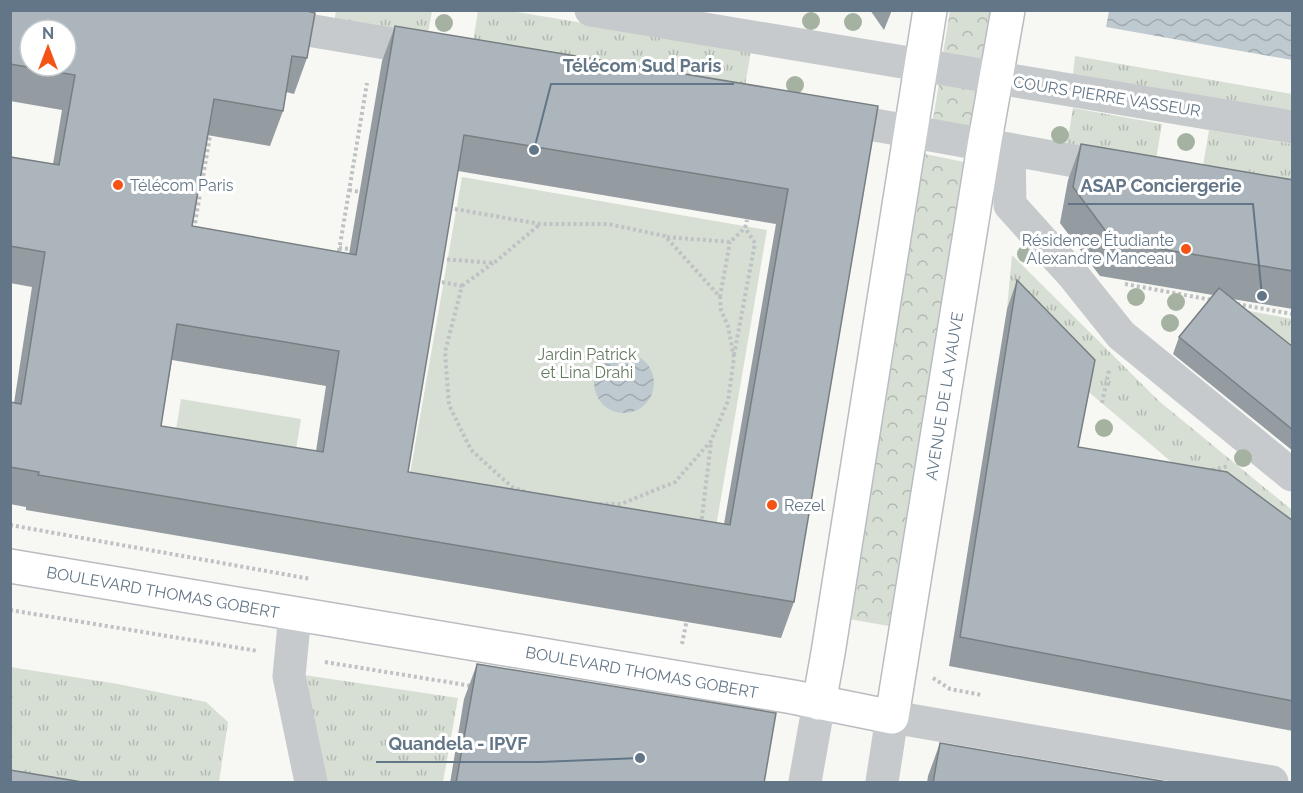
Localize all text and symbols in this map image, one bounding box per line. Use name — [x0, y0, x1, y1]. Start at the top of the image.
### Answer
north arrow — [18, 18, 78, 78]
text: N — [42, 24, 54, 43]
callout: Télécom Sud Paris — [551, 48, 734, 84]
text: Télécom Sud Paris — [563, 55, 721, 76]
street label: COURS PIERRE VASSEUR — [1012, 72, 1202, 121]
callout: ASAP Conciergerie — [1068, 168, 1253, 204]
text: ASAP Conciergerie — [1081, 175, 1242, 196]
place label: Télécom Paris — [130, 176, 234, 195]
marker: Télécom Paris — [111, 178, 125, 192]
place label: Résidence Étudiante Alexandre Manceau — [1022, 230, 1174, 268]
marker: Résidence Étudiante Alexandre Manceau — [1179, 242, 1193, 256]
street label: AVENUE DE LA VAUVE — [922, 310, 967, 482]
park label: Jardin Patrick et Lina Drahi — [538, 345, 637, 382]
place label: Rezel — [784, 496, 826, 515]
marker: Rezel — [765, 498, 779, 512]
street label: BOULEVARD THOMAS GOBERT — [45, 563, 281, 622]
street label: BOULEVARD THOMAS GOBERT — [524, 643, 760, 702]
callout: Quandela - IPVF — [376, 726, 540, 762]
text: Quandela - IPVF — [388, 733, 528, 754]

